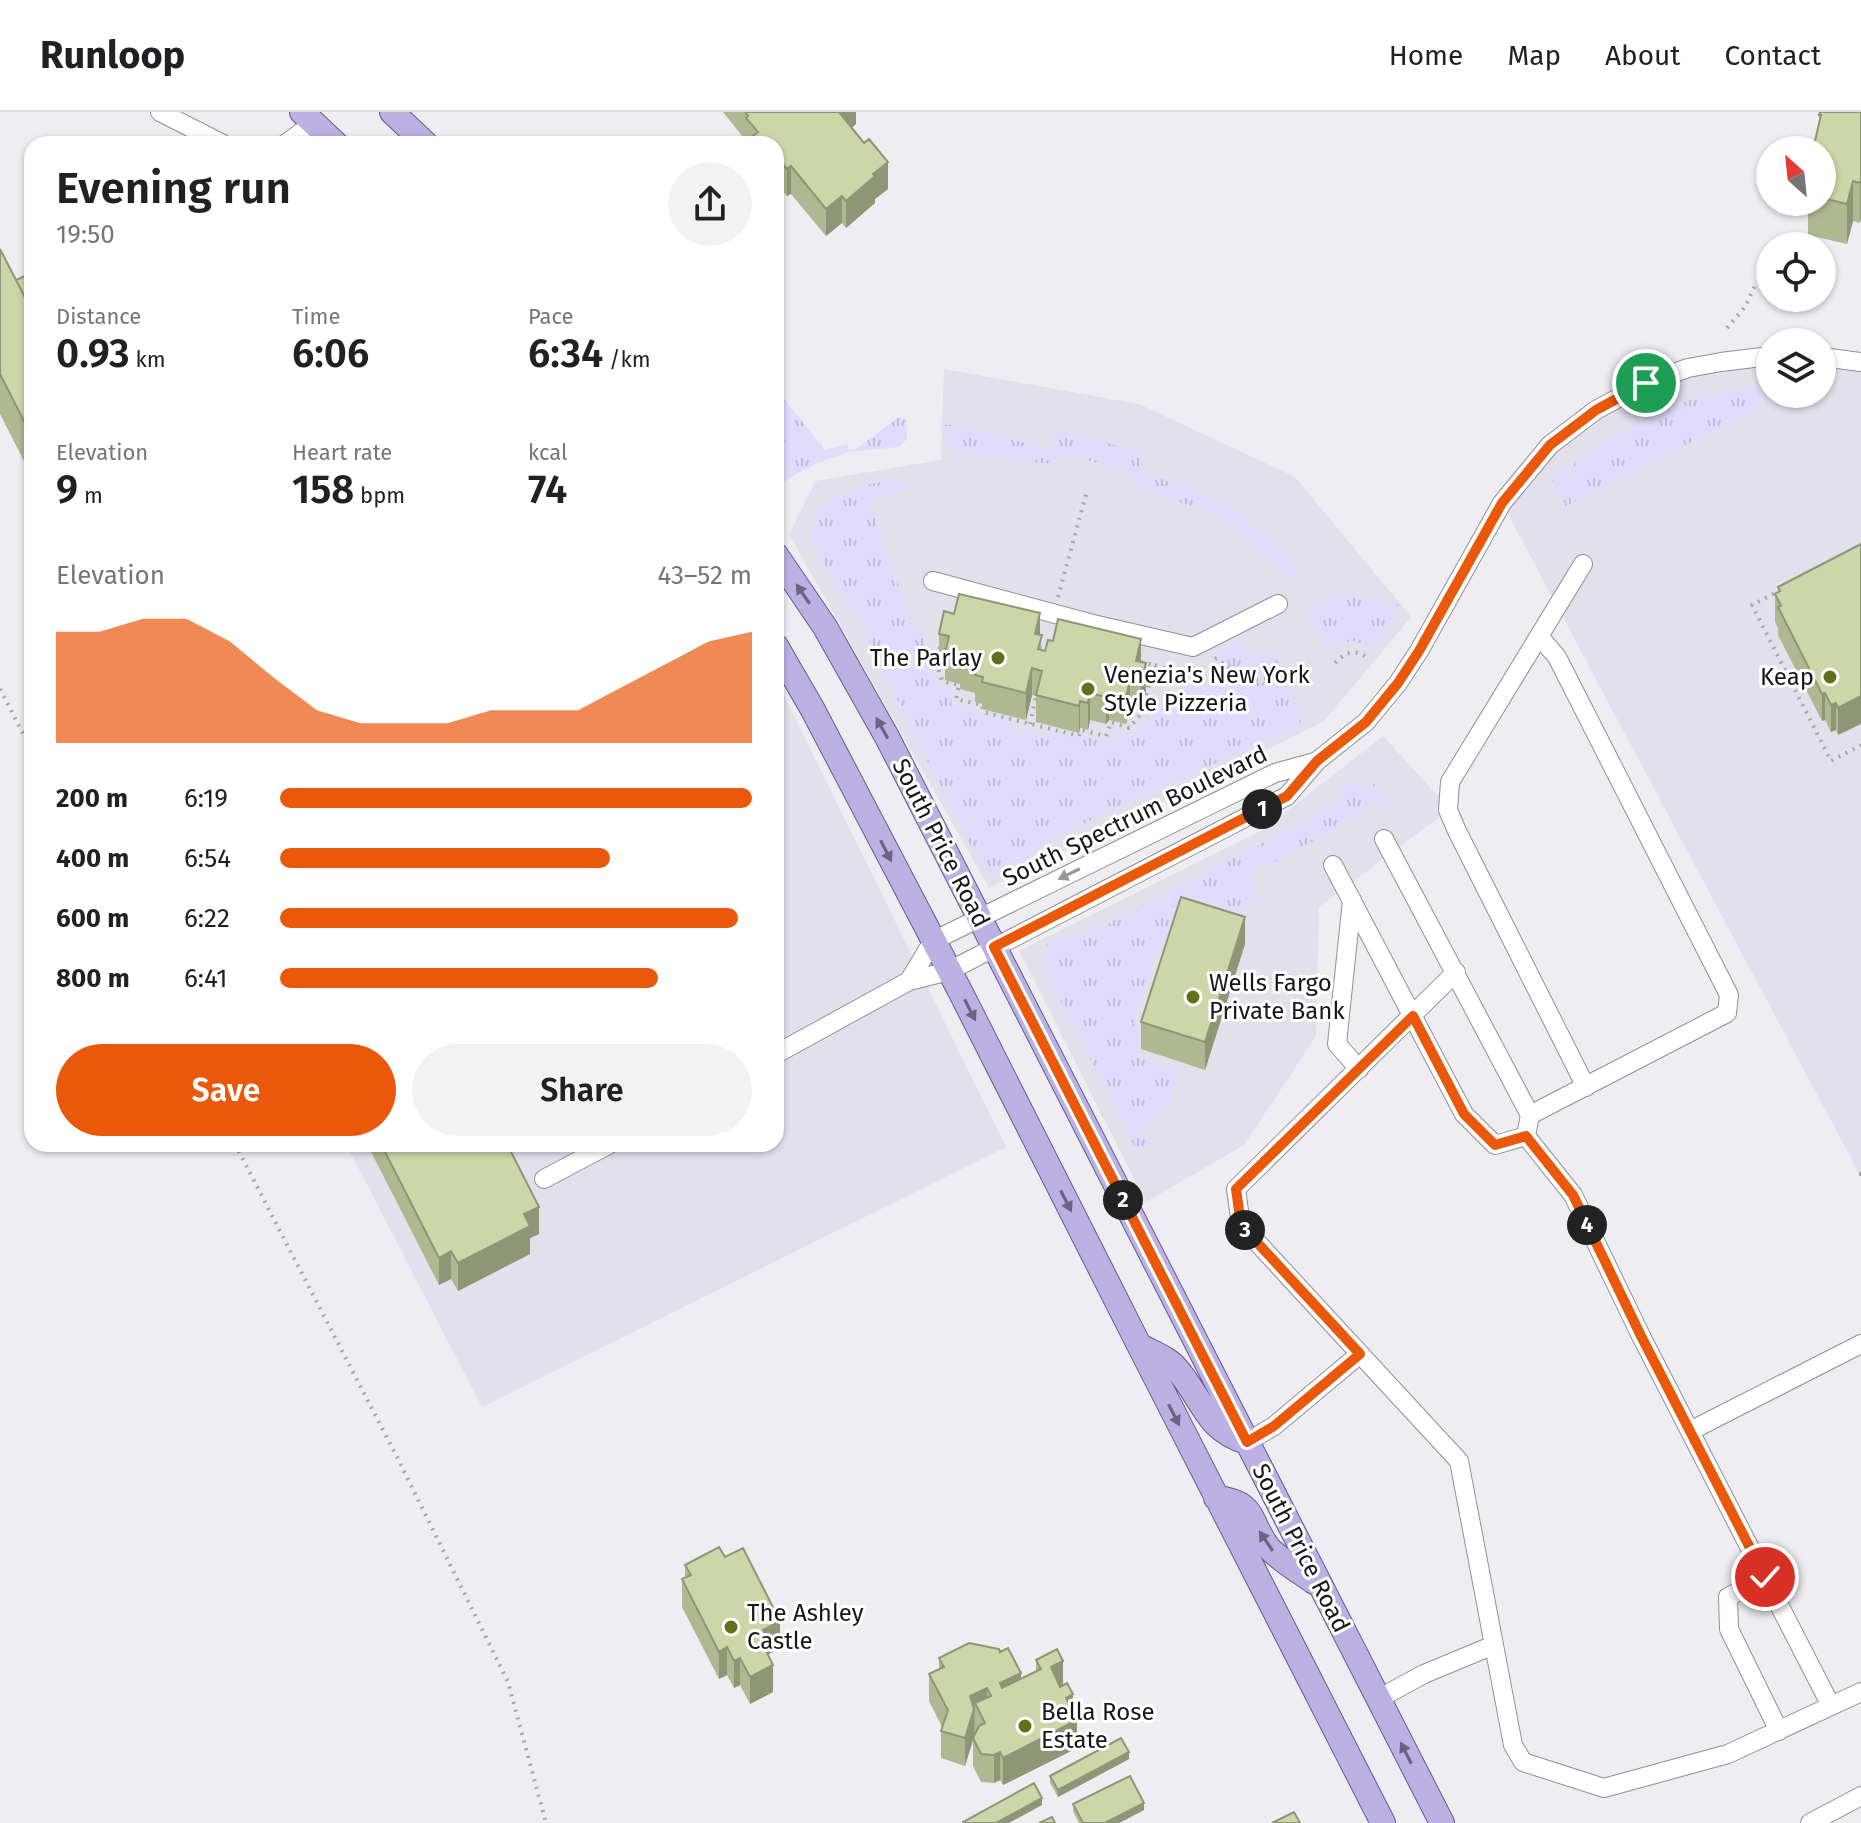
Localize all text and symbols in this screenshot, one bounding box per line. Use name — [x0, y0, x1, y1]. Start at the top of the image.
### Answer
text: Runloop — [40, 32, 185, 78]
text: Home — [1389, 39, 1463, 72]
text: Map — [1507, 39, 1561, 72]
text: About — [1605, 39, 1680, 72]
text: Contact — [1724, 39, 1821, 72]
north arrow — [1756, 136, 1836, 216]
map controls — [1756, 136, 1836, 408]
text: Evening run — [56, 162, 291, 215]
button: share — [668, 162, 752, 246]
text: 19:50 — [56, 219, 115, 250]
button: locate — [1756, 232, 1836, 312]
text: Distance — [56, 303, 141, 330]
text: Time — [292, 303, 340, 330]
text: Pace — [528, 303, 574, 330]
button: layers — [1756, 328, 1836, 408]
text: 0.93 — [56, 330, 130, 378]
text: 6:06 — [292, 330, 369, 378]
text: 6:34 — [528, 330, 603, 378]
text: km — [130, 346, 166, 373]
text: /km — [603, 346, 651, 373]
pin — [1612, 349, 1680, 417]
icon: arrive — [1624, 361, 1668, 405]
text: Elevation — [56, 439, 148, 466]
text: Heart rate — [292, 439, 392, 466]
text: kcal — [528, 439, 568, 466]
text: 9 — [56, 466, 78, 514]
text: 158 — [292, 466, 354, 514]
text: 74 — [528, 466, 567, 514]
text: m — [78, 482, 103, 509]
text: bpm — [354, 482, 405, 509]
text: Elevation — [56, 560, 165, 591]
text: 43–52 m — [658, 560, 752, 591]
one-way arrow — [796, 584, 811, 605]
place label: The Parlay — [870, 644, 982, 672]
marker: The Parlay — [989, 649, 1007, 667]
place label: Venezia's New York Style Pizzeria — [1104, 661, 1311, 717]
place label: Keap — [1760, 663, 1814, 691]
marker: Keap — [1821, 668, 1839, 686]
marker: Venezia's New York Style Pizzeria — [1079, 680, 1097, 698]
one-way arrow — [875, 717, 889, 739]
street label: South Spectrum Boulevard — [998, 740, 1272, 892]
street label: South Price Road — [886, 754, 996, 932]
text: 200 m — [56, 783, 128, 814]
text: 6:19 — [184, 783, 228, 814]
pin: 1 — [1242, 789, 1282, 829]
text: 1 — [1257, 795, 1267, 822]
one-way arrow — [879, 839, 892, 862]
text: 400 m — [56, 843, 129, 874]
text: 6:54 — [184, 843, 231, 874]
one-way arrow — [1058, 867, 1081, 881]
text: 600 m — [56, 903, 129, 934]
text: 6:22 — [184, 903, 230, 934]
text: 800 m — [56, 963, 130, 994]
text: 6:41 — [184, 963, 228, 994]
place label: Wells Fargo Private Bank — [1209, 969, 1345, 1025]
marker: Wells Fargo Private Bank — [1184, 988, 1202, 1006]
one-way arrow — [963, 999, 976, 1022]
button: Save — [56, 1044, 396, 1136]
button: Share — [412, 1044, 752, 1136]
pin: 2 — [1103, 1180, 1143, 1220]
text: 2 — [1117, 1186, 1129, 1213]
one-way arrow — [1060, 1190, 1073, 1213]
pin: 4 — [1567, 1205, 1607, 1245]
pin: 3 — [1225, 1210, 1265, 1250]
text: 4 — [1581, 1211, 1593, 1238]
text: 3 — [1239, 1216, 1251, 1243]
one-way arrow — [1167, 1403, 1181, 1426]
street label: South Price Road — [1246, 1459, 1356, 1637]
one-way arrow — [1259, 1530, 1274, 1551]
pin — [1731, 1543, 1799, 1611]
icon: check — [1743, 1555, 1787, 1599]
place label: The Ashley Castle — [747, 1599, 864, 1655]
marker: The Ashley Castle — [722, 1618, 740, 1636]
place label: Bella Rose Estate — [1041, 1698, 1155, 1754]
marker: Bella Rose Estate — [1016, 1717, 1034, 1735]
one-way arrow — [1399, 1742, 1412, 1765]

